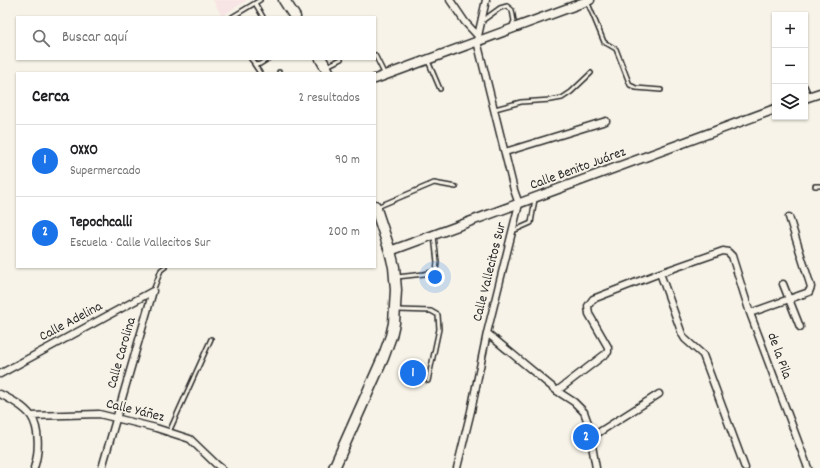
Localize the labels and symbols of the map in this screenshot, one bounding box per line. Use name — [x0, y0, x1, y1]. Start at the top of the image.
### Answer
street label: Calle Benito Juárez — [527, 142, 629, 196]
street label: Calle Vallecitos Sur — [468, 219, 512, 324]
your location — [425, 267, 445, 287]
street label: Calle Adelina — [36, 297, 106, 347]
street label: Calle Carolina — [102, 315, 142, 391]
street label: de la Pila — [761, 330, 797, 382]
pin: 1 — [400, 358, 426, 388]
street label: Calle Yáñez — [104, 394, 167, 428]
pin: 2 — [573, 422, 599, 452]

